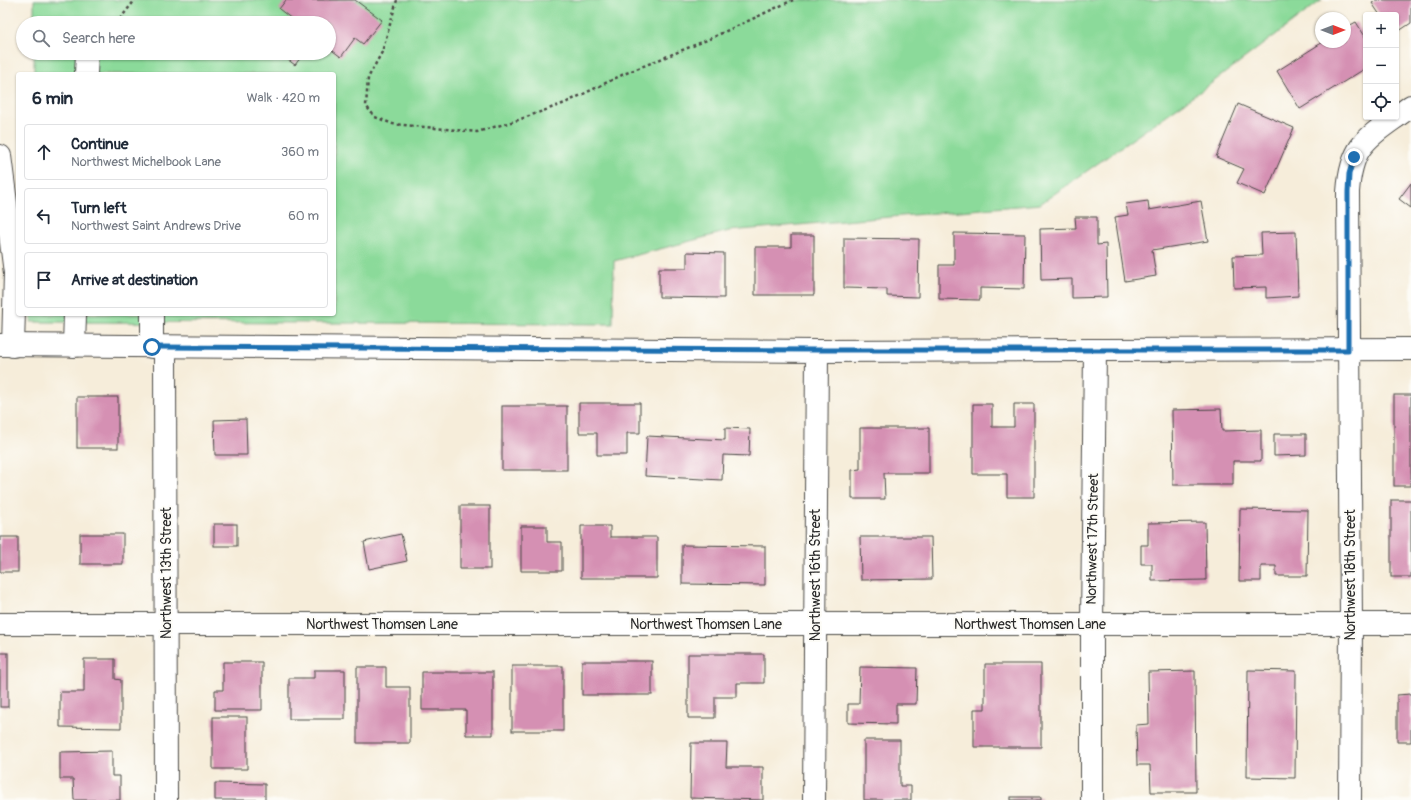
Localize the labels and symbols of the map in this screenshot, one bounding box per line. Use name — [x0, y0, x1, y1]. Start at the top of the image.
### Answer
north arrow — [1315, 12, 1351, 48]
route end — [1345, 148, 1363, 166]
route start — [143, 338, 161, 356]
street label: Northwest 17th Street — [1083, 473, 1102, 605]
street label: Northwest 13th Street — [158, 507, 175, 639]
street label: Northwest 16th Street — [807, 508, 824, 641]
street label: Northwest 18th Street — [1342, 509, 1359, 641]
street label: Northwest Thomsen Lane — [306, 616, 458, 633]
street label: Northwest Thomsen Lane — [630, 616, 782, 633]
street label: Northwest Thomsen Lane — [954, 616, 1106, 633]

